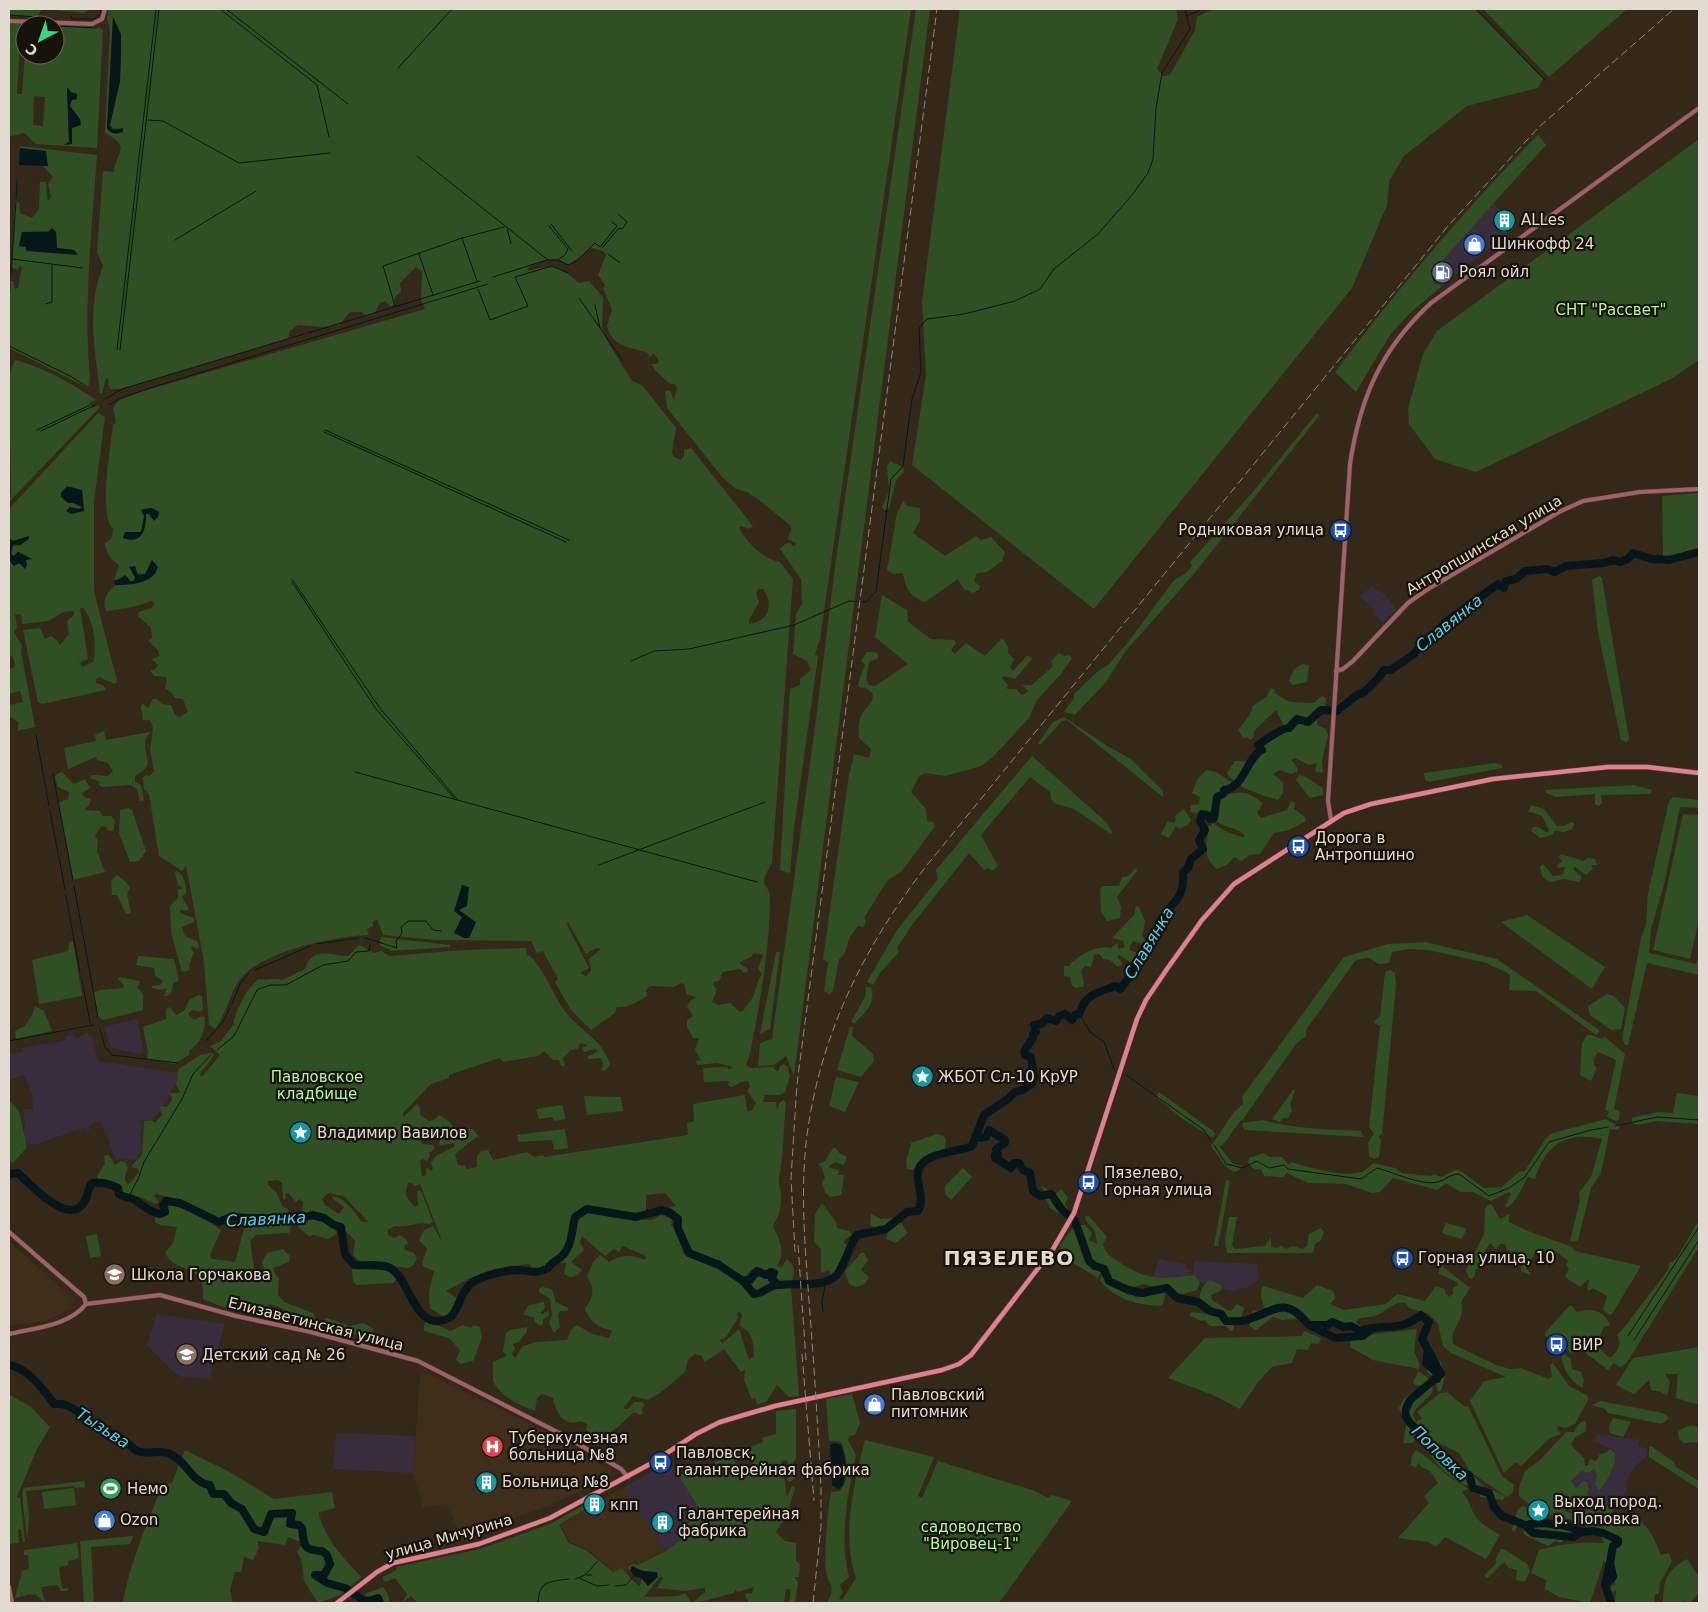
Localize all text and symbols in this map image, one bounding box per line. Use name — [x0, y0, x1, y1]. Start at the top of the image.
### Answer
north arrow — [15, 15, 65, 65]
text: С — [22, 40, 41, 59]
building icon: ALLes — [1493, 208, 1517, 232]
place label: ALLes — [1521, 211, 1565, 229]
shop icon: Шинкофф 24 — [1463, 232, 1487, 256]
place label: Шинкофф 24 — [1491, 235, 1594, 253]
fuel station icon: Роял ойл — [1431, 260, 1455, 284]
place label: Роял ойл — [1459, 263, 1529, 281]
park label: СНТ "Рассвет" — [1555, 301, 1667, 319]
street label: Антропшинская улица — [1403, 491, 1565, 599]
bus stop icon: Родниковая улица — [1328, 518, 1352, 542]
place label: Родниковая улица — [1178, 521, 1324, 539]
water label: Славянка — [1412, 590, 1486, 656]
place label: Дорога в Антропшино — [1315, 829, 1415, 864]
bus stop icon: Дорога в Антропшино — [1287, 835, 1311, 859]
water label: Славянка — [1120, 904, 1178, 982]
place icon: ЖБОТ Сл-10 КрУР — [910, 1065, 934, 1089]
park label: Павловское кладбище — [271, 1068, 363, 1103]
place label: ЖБОТ Сл-10 КрУР — [938, 1068, 1078, 1086]
place icon: Владимир Вавилов — [289, 1121, 313, 1145]
place label: Владимир Вавилов — [317, 1124, 467, 1142]
place label: Пязелево, Горная улица — [1104, 1164, 1212, 1199]
bus stop icon: Пязелево, Горная улица — [1076, 1170, 1100, 1194]
water label: Славянка — [225, 1207, 307, 1231]
district label: ПЯЗЕЛЕВО — [944, 1246, 1074, 1270]
bus stop icon: Горная улица, 10 — [1390, 1246, 1414, 1270]
place label: Горная улица, 10 — [1418, 1249, 1555, 1267]
school or university icon: Школа Горчакова — [103, 1263, 127, 1287]
place label: Школа Горчакова — [131, 1266, 271, 1284]
street label: Елизаветинская улица — [226, 1293, 406, 1355]
bus stop icon: ВИР — [1544, 1333, 1568, 1357]
place label: ВИР — [1572, 1336, 1603, 1354]
school or university icon: Детский сад № 26 — [174, 1343, 198, 1367]
place label: Детский сад № 26 — [202, 1346, 345, 1364]
place label: Павловский питомник — [891, 1386, 985, 1421]
shop icon: Павловский питомник — [863, 1392, 887, 1416]
water label: Тызьва — [73, 1404, 133, 1452]
water label: Поповка — [1408, 1422, 1472, 1484]
place label: Туберкулезная больница №8 — [508, 1429, 628, 1464]
hospital icon: Туберкулезная больница №8 — [481, 1435, 505, 1459]
place label: Павловск, галантерейная фабрика — [676, 1444, 870, 1479]
bus stop icon: Павловск, галантерейная фабрика — [648, 1450, 672, 1474]
building icon: Больница №8 — [474, 1470, 498, 1494]
place label: Больница №8 — [502, 1473, 609, 1491]
sports icon: Немо — [99, 1477, 123, 1501]
place label: Немо — [127, 1480, 168, 1498]
building icon: кпп — [582, 1493, 606, 1517]
place label: Выход пород. р. Поповка — [1554, 1493, 1662, 1528]
place label: кпп — [610, 1496, 639, 1514]
place icon: Выход пород. р. Поповка — [1526, 1499, 1550, 1523]
place label: Галантерейная фабрика — [678, 1505, 799, 1540]
shop icon: Ozon — [92, 1508, 116, 1532]
street label: улица Мичурина — [384, 1510, 514, 1564]
place label: Ozon — [120, 1511, 158, 1529]
building icon: Галантерейная фабрика — [650, 1511, 674, 1535]
park label: садоводство "Вировец-1" — [921, 1518, 1021, 1553]

